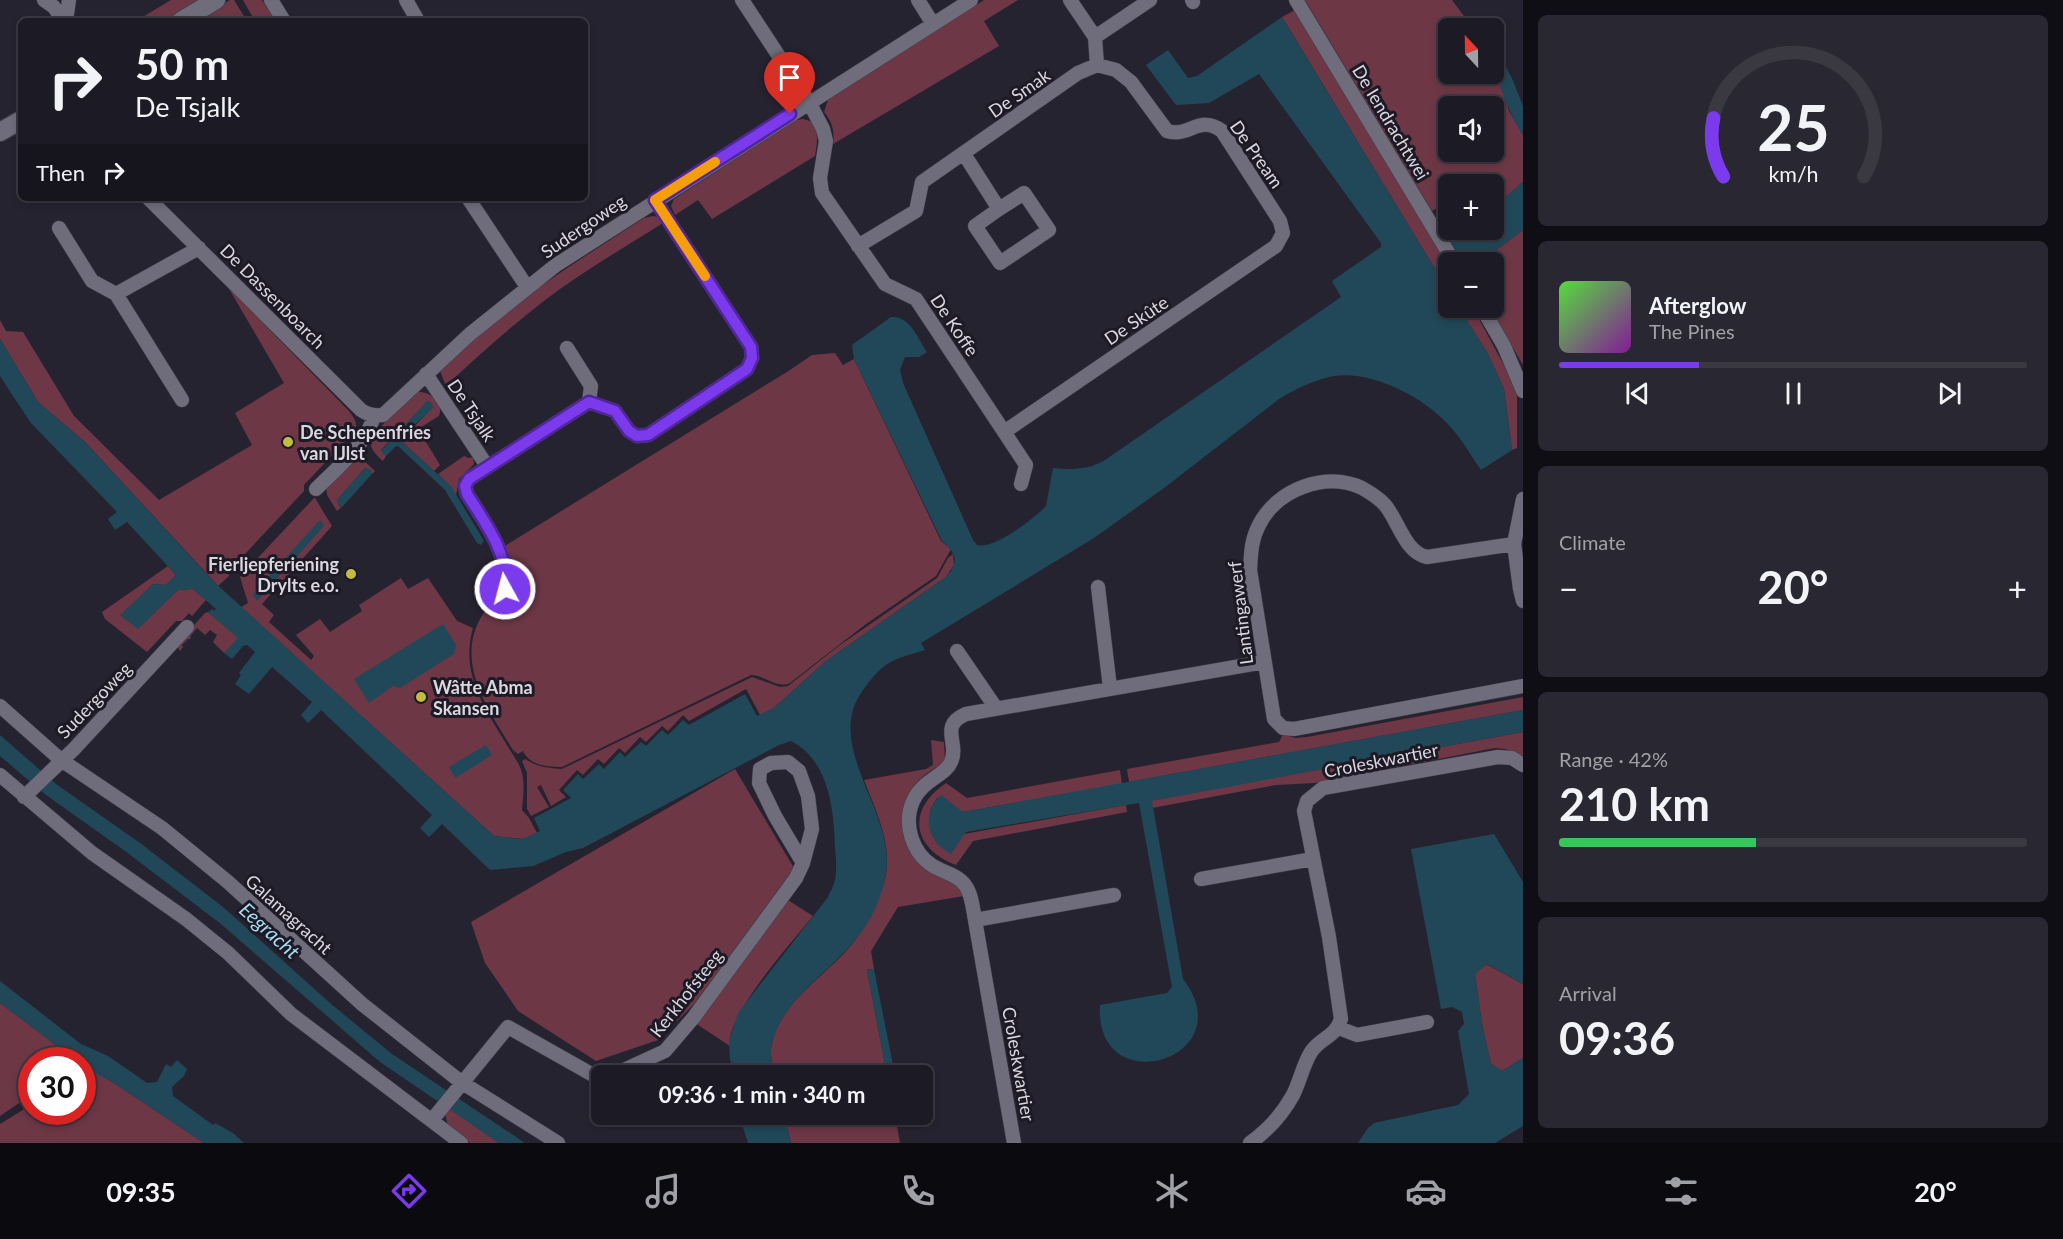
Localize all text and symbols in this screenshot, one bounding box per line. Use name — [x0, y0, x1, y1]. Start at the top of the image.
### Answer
north arrow — [1438, 18, 1504, 84]
map controls — [1438, 18, 1504, 318]
text: 50 m — [135, 39, 229, 89]
icon: right — [36, 42, 114, 120]
pin — [764, 52, 815, 114]
icon: arrive — [773, 61, 806, 94]
street label: De Iendrachtwei — [1348, 61, 1434, 183]
street label: De Smak — [984, 63, 1055, 122]
text: 25 — [1757, 89, 1829, 164]
text: De Tsjalk — [135, 90, 240, 123]
button: sound — [1438, 96, 1504, 162]
street label: De Pream — [1226, 116, 1288, 192]
icon: right — [97, 156, 130, 189]
text: Then — [36, 159, 85, 186]
text: km/h — [1768, 162, 1818, 188]
button: + — [1438, 174, 1504, 240]
street label: Sudergoweg — [536, 190, 630, 262]
street label: De Dassenboarch — [216, 239, 330, 353]
button: − — [1438, 252, 1504, 318]
street label: De Koffe — [926, 290, 984, 360]
street label: De Skûte — [1100, 291, 1172, 349]
text: Afterglow — [1649, 292, 1746, 319]
text: The Pines — [1649, 319, 1735, 343]
street label: De Tsjalk — [443, 375, 501, 446]
icon: previous — [1621, 377, 1654, 410]
icon: pause — [1777, 377, 1810, 410]
icon: next — [1933, 377, 1966, 410]
place label: De Schepenfries van IJlst — [300, 421, 431, 464]
marker: De Schepenfries van IJlst — [281, 435, 295, 449]
text: Climate — [1559, 530, 1626, 554]
place label: Fierljepferiening Drylts e.o. — [208, 553, 339, 596]
position arrow — [473, 557, 537, 621]
street label: Lantingawerf — [1223, 559, 1257, 666]
text: 20° — [1758, 560, 1828, 614]
marker: Fierljepferiening Drylts e.o. — [344, 567, 358, 581]
text: − — [1559, 568, 1578, 608]
text: + — [2008, 568, 2027, 608]
street label: Sudergoweg — [52, 657, 136, 743]
place label: Wâtte Abma Skansen — [433, 676, 533, 719]
marker: Wâtte Abma Skansen — [414, 690, 428, 704]
street label: Croleskwartier — [1322, 738, 1440, 782]
text: Range · 42% — [1559, 747, 1668, 771]
text: 210 km — [1559, 777, 1710, 831]
street label: Galamagracht — [241, 869, 337, 959]
water label: Eegracht — [235, 897, 305, 963]
street label: Kerkhofsteeg — [645, 945, 727, 1041]
text: Arrival — [1559, 981, 1617, 1005]
street label: Croleskwartier — [998, 1005, 1040, 1123]
text: 09:36 — [1559, 1011, 1675, 1065]
speed limit sign: 30 — [18, 1047, 96, 1125]
text: 09:36 · 1 min · 340 m — [659, 1081, 865, 1108]
icon: directions — [388, 1170, 430, 1212]
icon: music — [642, 1170, 684, 1212]
icon: phone — [897, 1170, 939, 1212]
icon: climate — [1151, 1170, 1193, 1212]
icon: car — [1405, 1170, 1447, 1212]
icon: filters — [1660, 1170, 1702, 1212]
text: 09:35 — [106, 1175, 176, 1208]
text: 20° — [1914, 1175, 1957, 1208]

